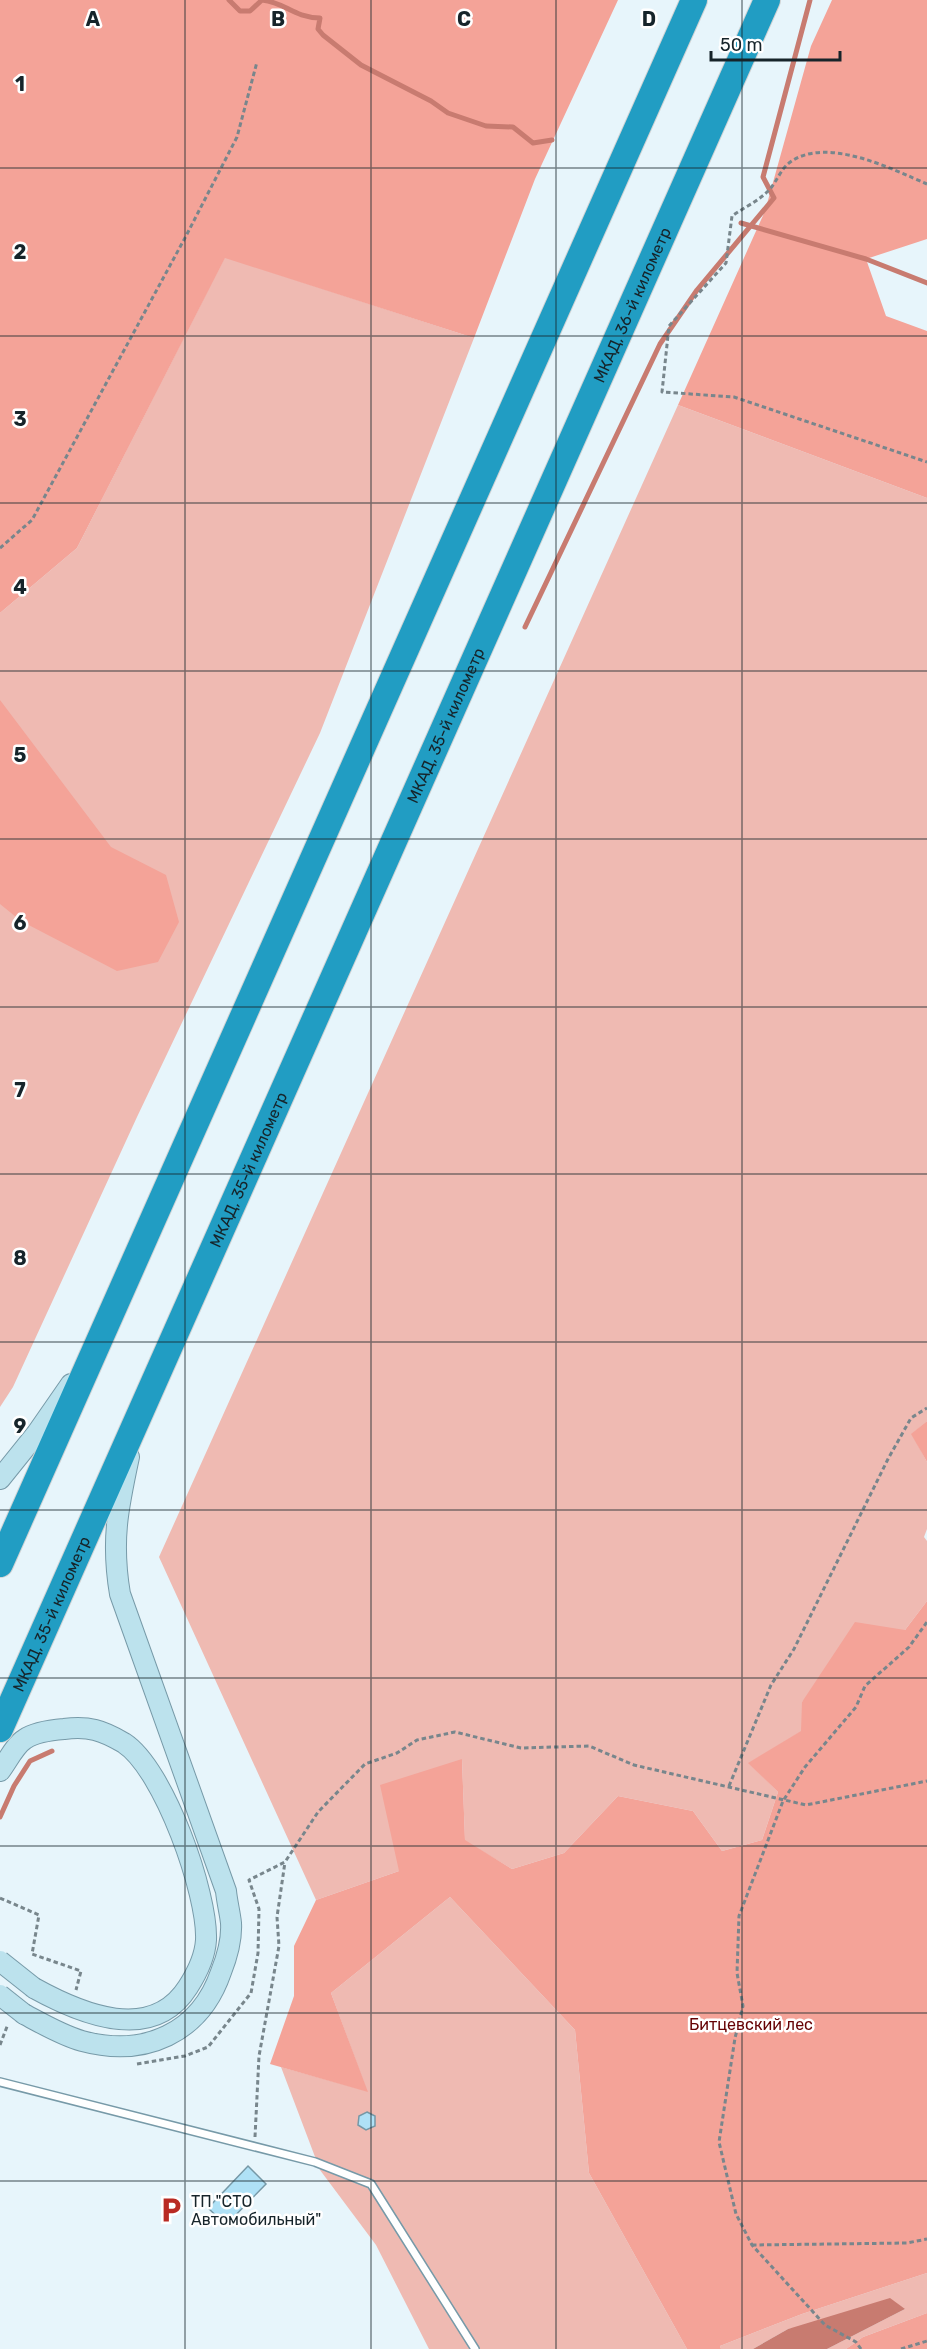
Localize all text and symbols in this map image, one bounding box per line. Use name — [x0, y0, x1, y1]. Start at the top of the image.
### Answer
text: A — [86, 7, 101, 31]
text: B — [271, 7, 285, 31]
text: C — [457, 7, 471, 31]
text: D — [642, 7, 656, 31]
scale bar — [711, 24, 840, 62]
text: 50 m — [720, 34, 763, 56]
text: 1 — [15, 72, 25, 96]
street label: МКАД, 36-й километр — [589, 224, 675, 386]
text: 2 — [14, 240, 27, 264]
text: 3 — [13, 407, 27, 431]
text: 4 — [13, 575, 27, 599]
street label: МКАД, 35-й километр — [403, 645, 488, 806]
text: 5 — [14, 743, 27, 767]
text: 6 — [13, 911, 27, 935]
text: 7 — [14, 1078, 26, 1102]
street label: МКАД, 35-й километр — [206, 1089, 291, 1250]
text: 8 — [13, 1246, 27, 1270]
text: 9 — [14, 1414, 27, 1438]
street label: МКАД, 35-й километр — [9, 1533, 94, 1695]
park label: Битцевский лес — [689, 2015, 813, 2034]
place label: ТП "СТО Автомобильный" — [191, 2192, 321, 2229]
parking icon: ТП "СТО Автомобильный" — [156, 2195, 186, 2225]

